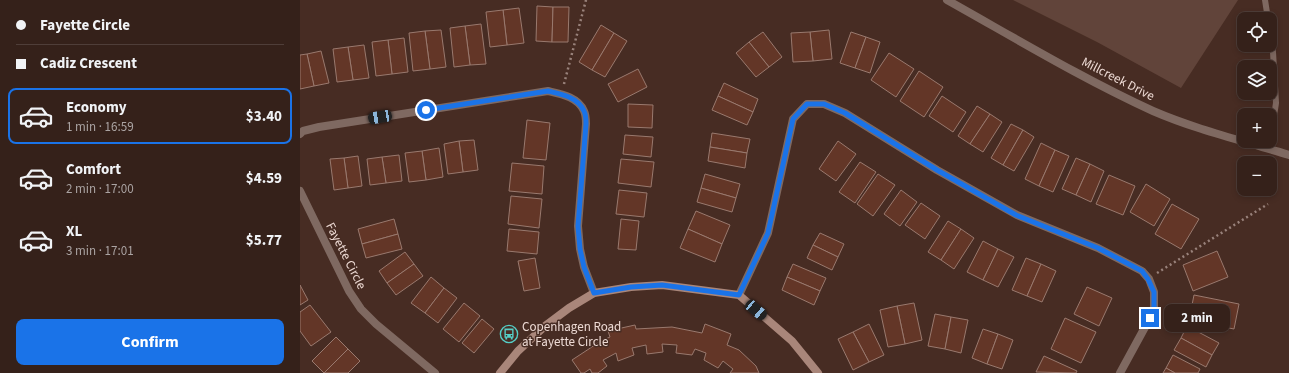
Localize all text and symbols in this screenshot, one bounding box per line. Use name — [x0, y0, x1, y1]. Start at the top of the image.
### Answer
map controls — [1237, 12, 1277, 196]
button: locate — [1237, 12, 1277, 52]
text: Fayette Circle — [40, 15, 130, 36]
text: Cadiz Crescent — [40, 53, 137, 74]
street label: Millcreek Drive — [1078, 53, 1158, 105]
button: layers — [1237, 60, 1277, 100]
text: Economy — [66, 97, 127, 118]
icon: car — [18, 98, 54, 134]
route start — [417, 101, 435, 119]
text: $3.40 — [246, 106, 282, 127]
button: + — [1237, 108, 1277, 148]
car — [367, 109, 393, 125]
text: 1 min · 16:59 — [66, 118, 134, 136]
button: − — [1237, 156, 1277, 196]
text: Comfort — [66, 159, 121, 180]
icon: car — [18, 160, 54, 196]
text: $4.59 — [246, 168, 282, 189]
text: 2 min · 17:00 — [66, 180, 134, 198]
street label: Fayette Circle — [321, 219, 371, 293]
text: XL — [66, 221, 82, 242]
icon: car — [18, 222, 54, 258]
text: $5.77 — [246, 230, 282, 251]
text: 3 min · 17:01 — [66, 242, 134, 260]
car — [743, 298, 769, 322]
callout: 2 min — [1164, 304, 1230, 332]
route end — [1141, 309, 1159, 327]
text: 2 min — [1181, 309, 1213, 327]
place label: Copenhagen Road at Fayette Circle — [522, 318, 621, 351]
button: Confirm — [16, 319, 284, 365]
bus stop icon: Copenhagen Road at Fayette Circle — [499, 324, 519, 344]

